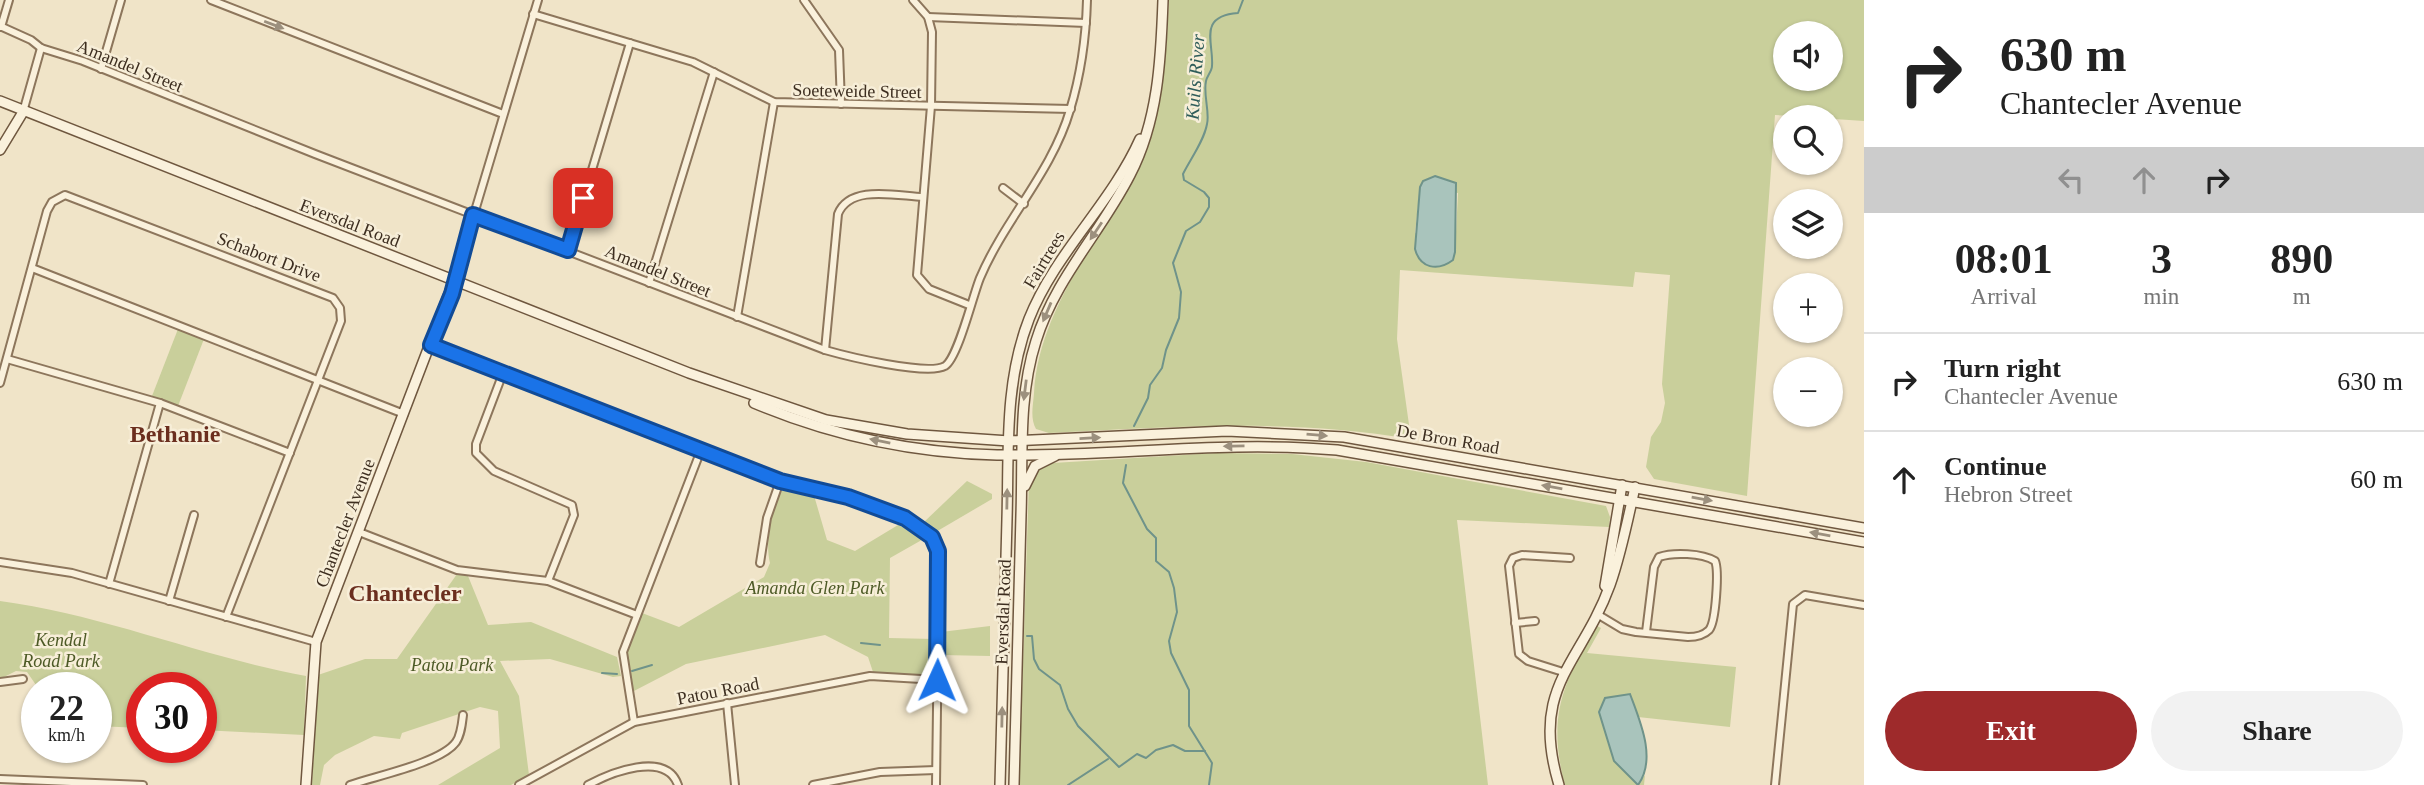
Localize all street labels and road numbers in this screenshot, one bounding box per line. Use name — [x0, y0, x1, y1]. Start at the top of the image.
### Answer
street label: Amandel Street — [74, 36, 186, 96]
street label: Soeteweide Street — [792, 80, 922, 102]
street label: Eversdal Road — [297, 195, 403, 251]
street label: Schabort Drive — [214, 228, 324, 286]
street label: Fairtrees — [1019, 228, 1069, 292]
street label: Amandel Street — [602, 241, 714, 301]
street label: De Bron Road — [1395, 420, 1501, 458]
street label: Chantecler Avenue — [311, 456, 379, 590]
street label: Eversdal Road — [991, 559, 1015, 665]
street label: Patou Road — [675, 673, 761, 709]

